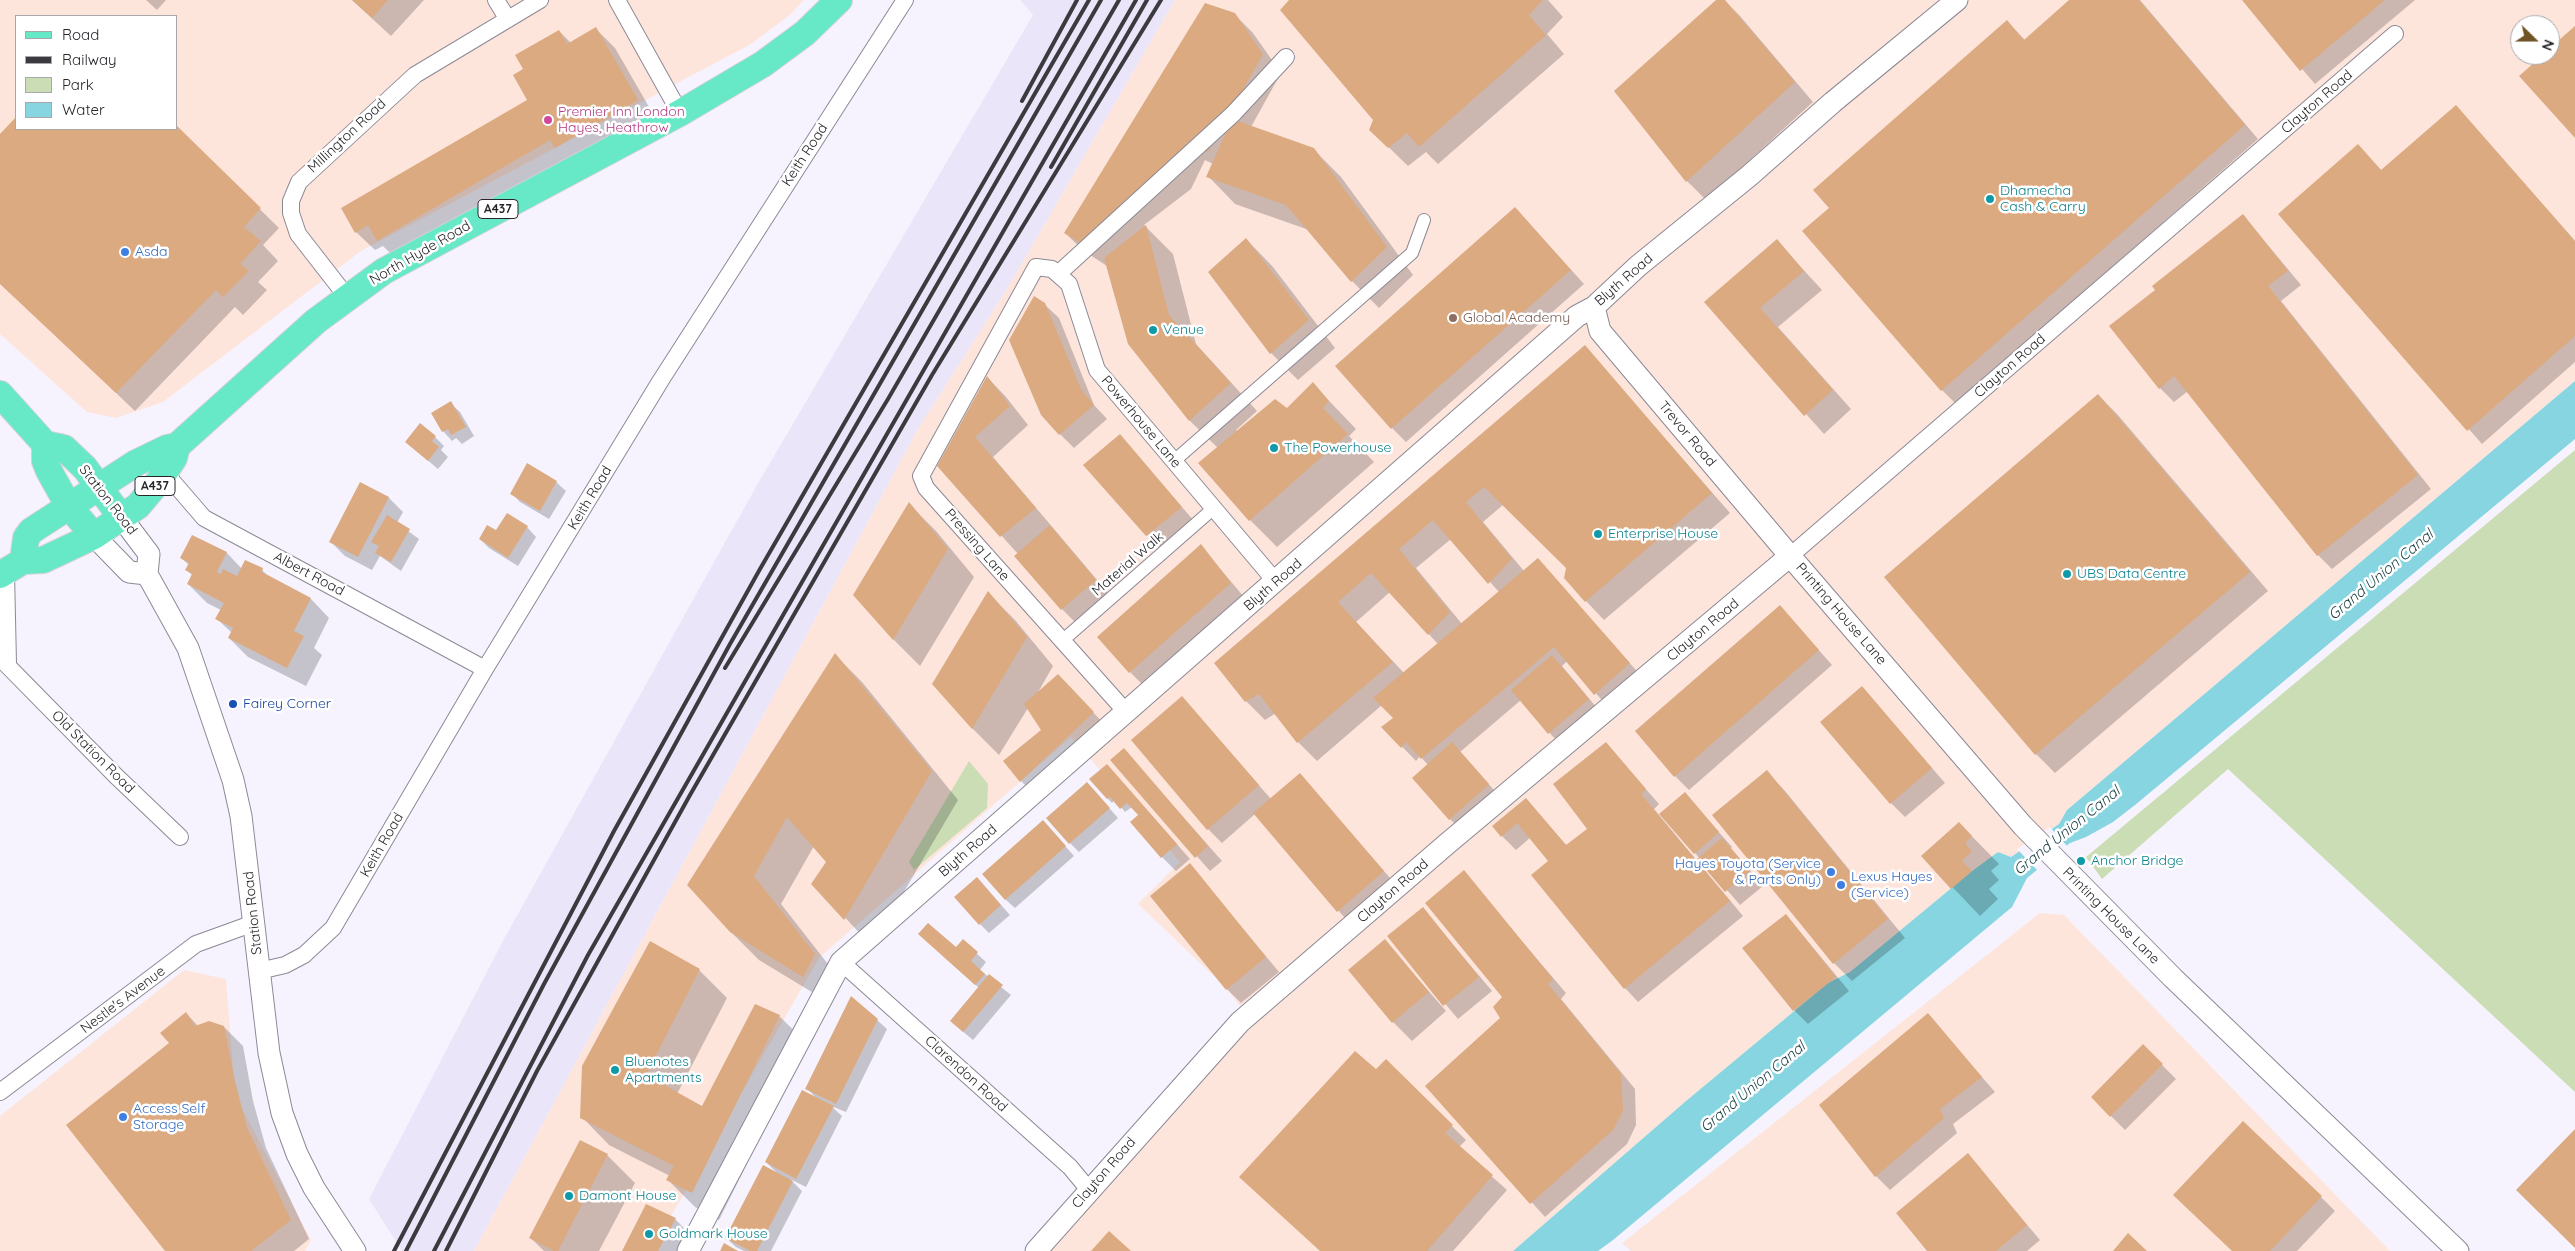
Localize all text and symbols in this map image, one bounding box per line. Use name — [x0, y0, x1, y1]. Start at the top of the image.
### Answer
legend — [15, 15, 178, 130]
north arrow — [2510, 15, 2560, 65]
text: Road — [62, 25, 99, 44]
text: N — [2538, 37, 2558, 53]
text: Railway — [62, 50, 117, 69]
street label: Clayton Road — [2278, 67, 2356, 137]
text: Park — [62, 75, 94, 94]
street label: Millington Road — [304, 96, 390, 176]
text: Water — [62, 100, 105, 119]
place label: Premier Inn London Hayes, Heathrow — [558, 104, 685, 136]
marker: Premier Inn London Hayes, Heathrow — [542, 114, 554, 126]
street label: Keith Road — [779, 121, 831, 189]
place label: Dhamecha Cash & Carry — [2000, 183, 2086, 216]
marker: Dhamecha Cash & Carry — [1984, 193, 1996, 205]
road number: A437 — [478, 200, 518, 218]
street label: North Hyde Road — [367, 217, 473, 289]
place label: Asda — [135, 244, 168, 260]
marker: Asda — [119, 246, 131, 258]
street label: Blyth Road — [1592, 250, 1656, 310]
place label: Global Academy — [1463, 310, 1570, 326]
marker: Global Academy — [1447, 312, 1459, 324]
place label: Venue — [1163, 322, 1204, 338]
marker: Venue — [1147, 324, 1159, 336]
street label: Clayton Road — [1971, 331, 2049, 401]
street label: Powerhouse Lane — [1098, 373, 1184, 471]
street label: Trevor Road — [1655, 398, 1719, 470]
place label: The Powerhouse — [1284, 440, 1391, 456]
marker: The Powerhouse — [1268, 442, 1280, 454]
street label: Station Road — [76, 462, 140, 538]
street label: Keith Road — [564, 463, 616, 533]
road number: A437 — [135, 476, 175, 496]
street label: Pressing Lane — [941, 506, 1013, 584]
place label: Enterprise House — [1608, 526, 1718, 542]
water label: Grand Union Canal — [2325, 526, 2437, 624]
street label: Material Walk — [1089, 528, 1167, 600]
marker: Enterprise House — [1592, 528, 1604, 540]
street label: Albert Road — [271, 548, 347, 600]
street label: Blyth Road — [1241, 555, 1305, 615]
street label: Printing House Lane — [1792, 559, 1890, 669]
place label: UBS Data Centre — [2077, 566, 2186, 582]
marker: UBS Data Centre — [2061, 568, 2073, 580]
street label: Clayton Road — [1664, 595, 1742, 665]
place label: Fairey Corner — [243, 696, 331, 712]
marker: Fairey Corner — [227, 698, 239, 710]
street label: Old Station Road — [48, 707, 138, 797]
water label: Grand Union Canal — [2010, 783, 2124, 879]
street label: Keith Road — [357, 810, 407, 880]
street label: Blyth Road — [936, 821, 1000, 881]
place label: Anchor Bridge — [2091, 853, 2183, 869]
marker: Anchor Bridge — [2075, 855, 2087, 867]
street label: Clayton Road — [1354, 856, 1432, 926]
place label: Hayes Toyota (Service & Parts Only) — [1675, 856, 1821, 889]
street label: Printing House Lane — [2059, 864, 2163, 968]
marker: Hayes Toyota (Service & Parts Only) — [1825, 866, 1837, 878]
place label: Lexus Hayes (Service) — [1851, 869, 1932, 902]
street label: Station Road — [240, 870, 266, 956]
marker: Lexus Hayes (Service) — [1835, 879, 1847, 891]
street label: Nestle's Avenue — [77, 963, 169, 1037]
street label: Clarendon Road — [921, 1032, 1011, 1116]
water label: Grand Union Canal — [1697, 1038, 1809, 1136]
place label: Bluenotes Apartments — [625, 1054, 702, 1086]
marker: Bluenotes Apartments — [609, 1064, 621, 1076]
place label: Access Self Storage — [133, 1101, 205, 1134]
marker: Access Self Storage — [117, 1111, 129, 1123]
street label: Clayton Road — [1069, 1134, 1139, 1212]
place label: Damont House — [579, 1188, 676, 1204]
marker: Damont House — [563, 1190, 575, 1202]
place label: Goldmark House — [659, 1226, 768, 1242]
marker: Goldmark House — [643, 1228, 655, 1240]

